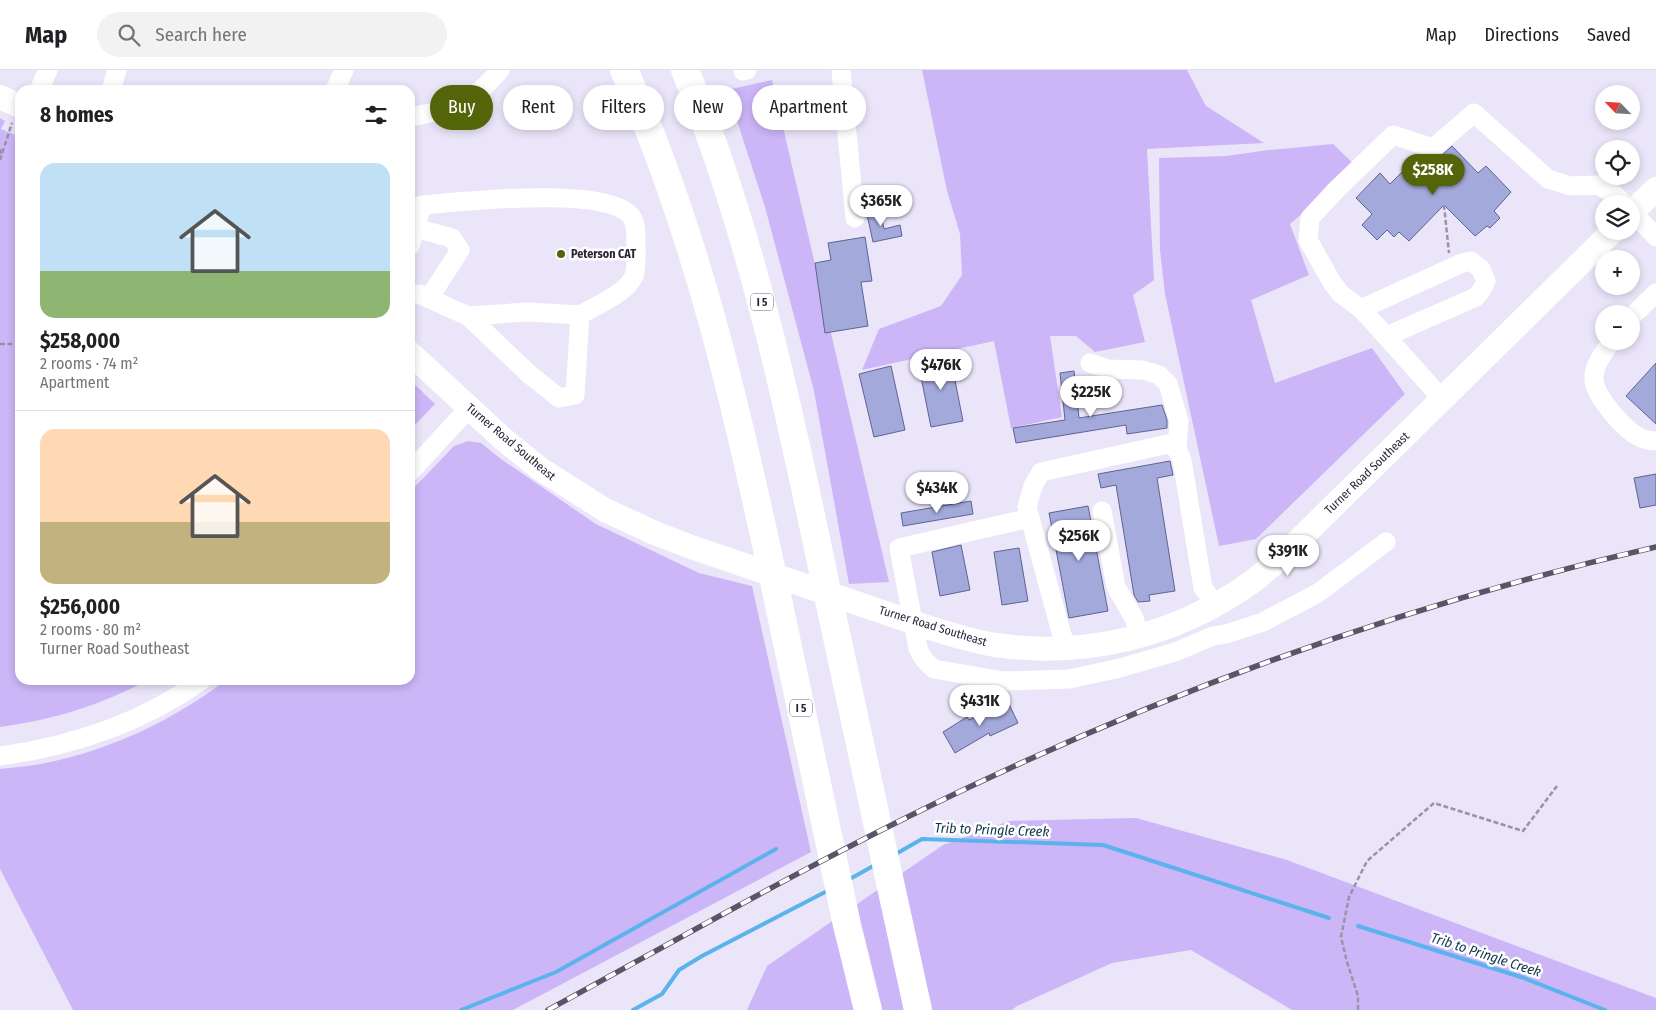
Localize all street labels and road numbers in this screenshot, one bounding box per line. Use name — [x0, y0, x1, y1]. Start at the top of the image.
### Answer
road number: I 5 — [751, 293, 773, 310]
street label: Turner Road Southeast — [464, 401, 558, 483]
street label: Turner Road Southeast — [1322, 429, 1412, 517]
street label: Turner Road Southeast — [877, 603, 989, 649]
road number: I 5 — [790, 700, 812, 716]

